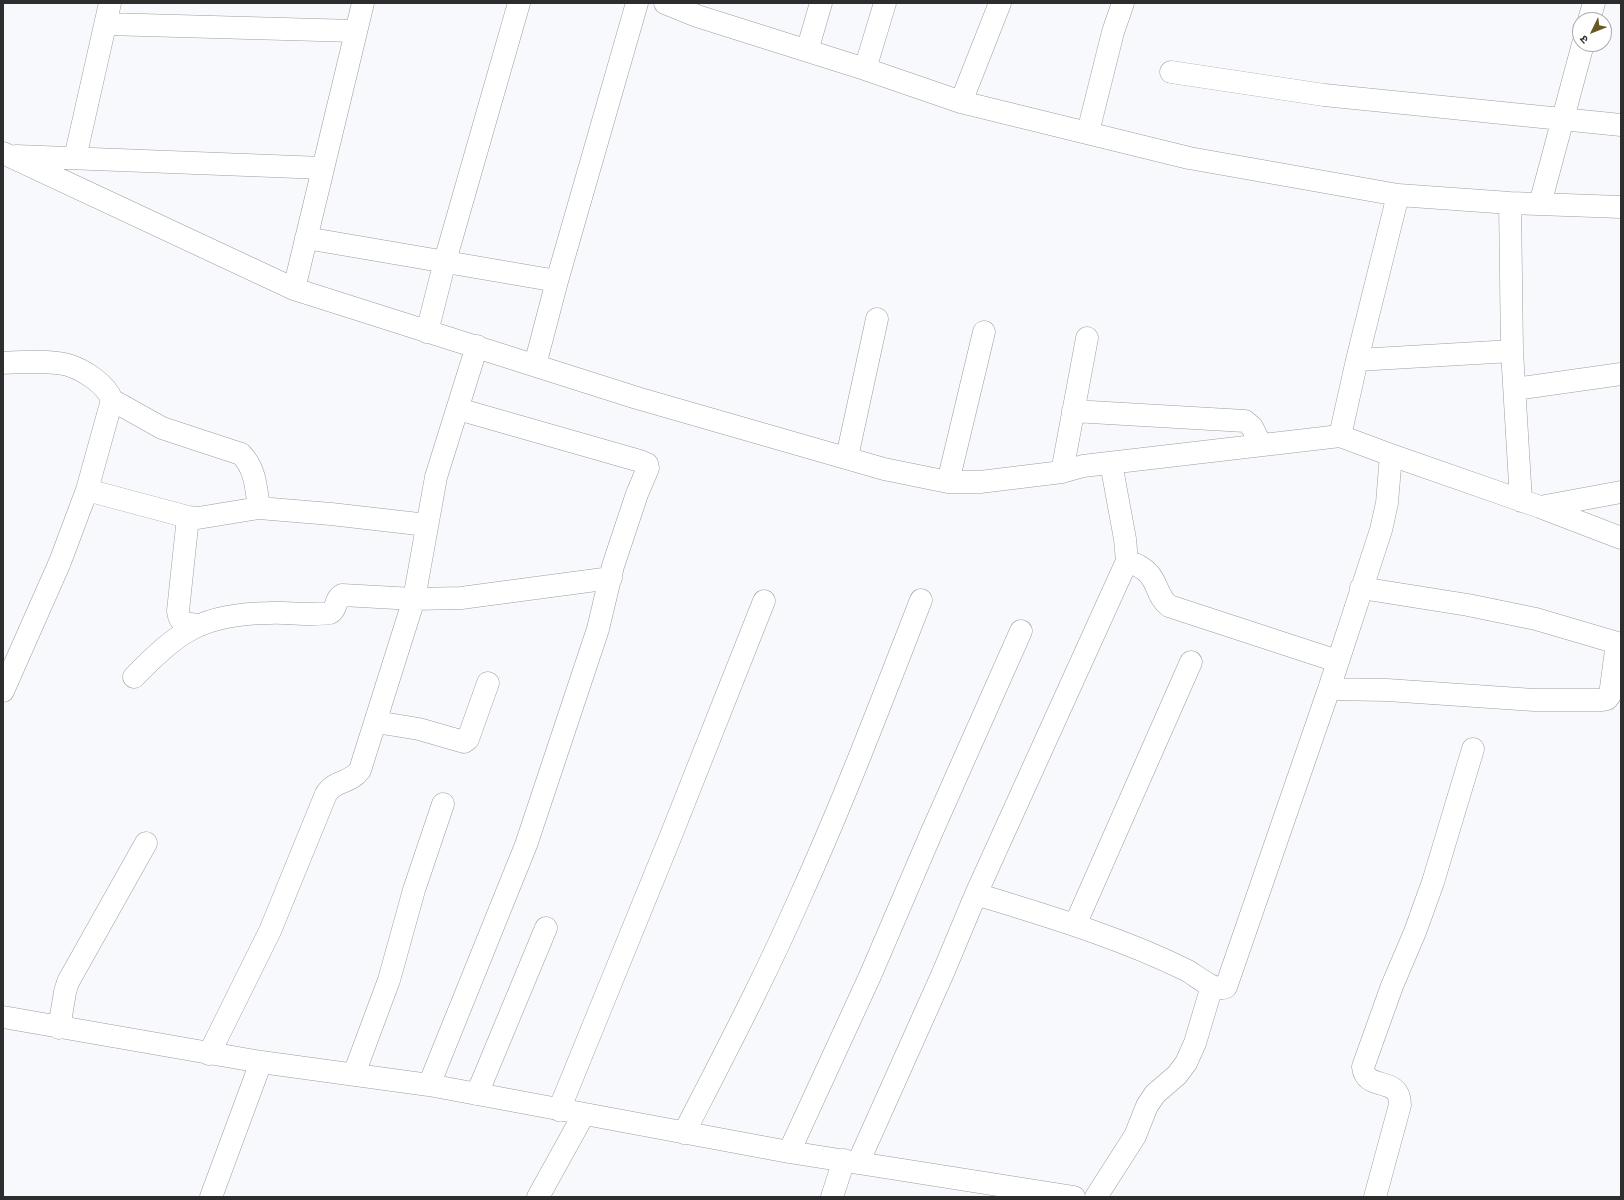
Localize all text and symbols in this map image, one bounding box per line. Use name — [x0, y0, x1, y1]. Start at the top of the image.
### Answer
north arrow — [1572, 12, 1612, 52]
text: उ — [1577, 33, 1591, 46]

